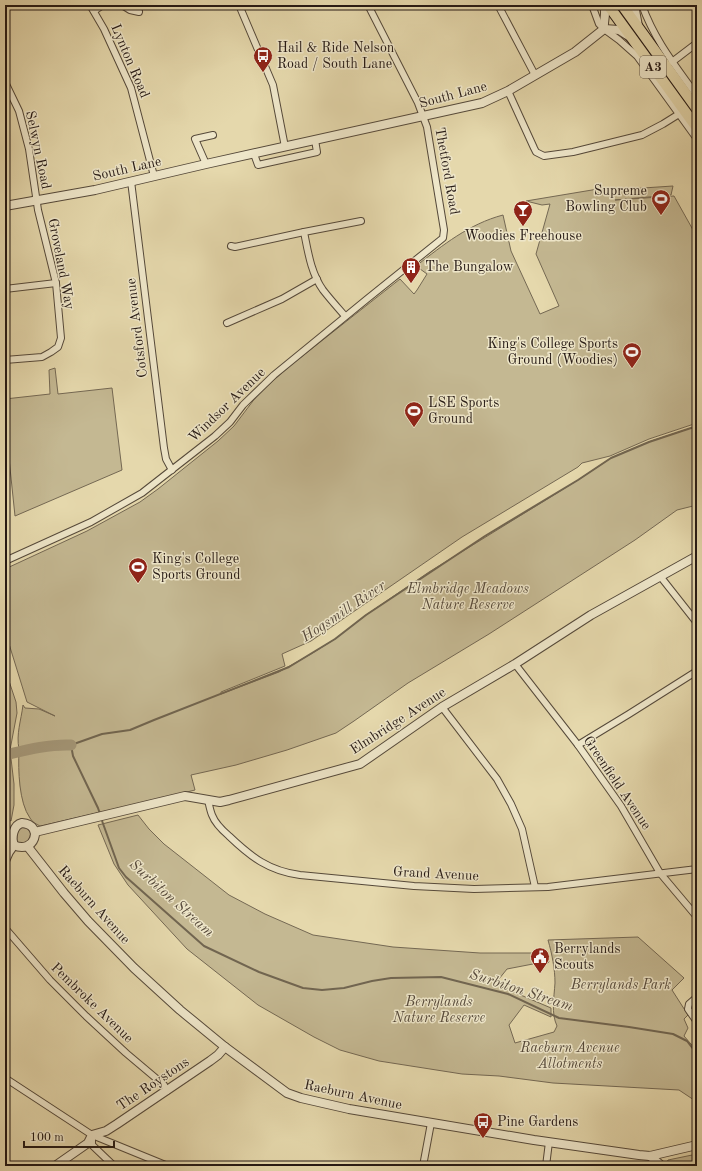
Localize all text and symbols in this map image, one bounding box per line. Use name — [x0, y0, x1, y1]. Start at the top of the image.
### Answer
street label: Lynton Road — [108, 22, 152, 100]
place label: Hail & Ride Nelson Road / South Lane — [277, 41, 395, 71]
bus stop icon: Hail & Ride Nelson Road / South Lane — [252, 45, 274, 73]
road number: A3 — [640, 56, 666, 78]
street label: South Lane — [417, 79, 489, 111]
street label: Selwyn Road — [23, 109, 53, 191]
street label: Thetford Road — [432, 126, 462, 216]
street label: South Lane — [91, 154, 163, 184]
place label: Supreme Bowling Club — [565, 184, 647, 214]
sports icon: Supreme Bowling Club — [650, 188, 672, 216]
bar icon: Woodies Freehouse — [512, 199, 534, 227]
street label: Groveland Way — [45, 217, 77, 311]
place label: Woodies Freehouse — [464, 229, 582, 243]
building icon: The Bungalow — [400, 256, 422, 284]
place label: The Bungalow — [425, 260, 514, 274]
street label: Cotsford Avenue — [124, 277, 150, 379]
place label: King's College Sports Ground (Woodies) — [487, 337, 618, 367]
sports icon: King's College Sports Ground (Woodies) — [621, 341, 643, 369]
street label: Windsor Avenue — [186, 365, 268, 445]
place label: LSE Sports Ground — [428, 396, 499, 426]
sports icon: LSE Sports Ground — [403, 400, 425, 428]
place label: King's College Sports Ground — [152, 552, 241, 582]
sports icon: King's College Sports Ground — [127, 556, 149, 584]
water label: Hogsmill River — [298, 578, 389, 646]
park label: Elmbridge Meadows Nature Reserve — [406, 582, 529, 612]
street label: Elmbridge Avenue — [348, 685, 448, 757]
street label: Greenfield Avenue — [581, 734, 653, 832]
water label: Surbiton Stream — [126, 857, 216, 941]
street label: Raeburn Avenue — [55, 863, 133, 947]
street label: Grand Avenue — [393, 865, 479, 883]
place label: Berrylands Scouts — [554, 942, 621, 972]
public building icon: Berrylands Scouts — [529, 946, 551, 974]
street label: Pembroke Avenue — [48, 960, 136, 1046]
water label: Surbiton Stream — [467, 967, 575, 1015]
park label: Berrylands Park — [570, 978, 671, 993]
park label: Berrylands Nature Reserve — [392, 995, 486, 1025]
park label: Raeburn Avenue Allotments — [519, 1041, 620, 1071]
street label: The Roystons — [114, 1055, 192, 1113]
street label: Raeburn Avenue — [303, 1078, 403, 1112]
bus stop icon: Pine Gardens — [472, 1111, 494, 1139]
place label: Pine Gardens — [497, 1115, 578, 1129]
scale bar — [24, 1123, 114, 1149]
text: 100 m — [30, 1132, 64, 1144]

